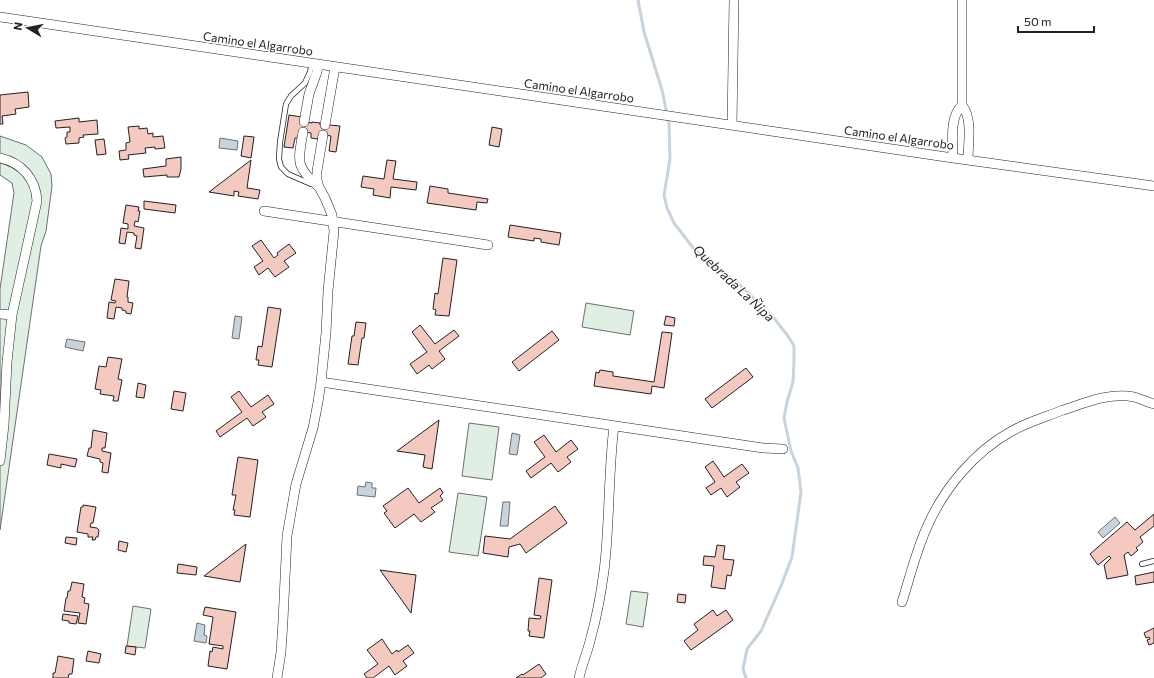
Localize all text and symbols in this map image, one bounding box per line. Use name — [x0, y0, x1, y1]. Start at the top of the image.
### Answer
north arrow — [8, 8, 48, 48]
scale bar — [1018, 8, 1094, 34]
text: 50 m — [1024, 14, 1052, 28]
text: N — [11, 21, 25, 31]
street label: Camino el Algarrobo — [202, 28, 314, 58]
street label: Camino el Algarrobo — [523, 75, 635, 105]
street label: Camino el Algarrobo — [843, 122, 955, 152]
water label: Quebrada La Ñipa — [690, 241, 778, 325]

